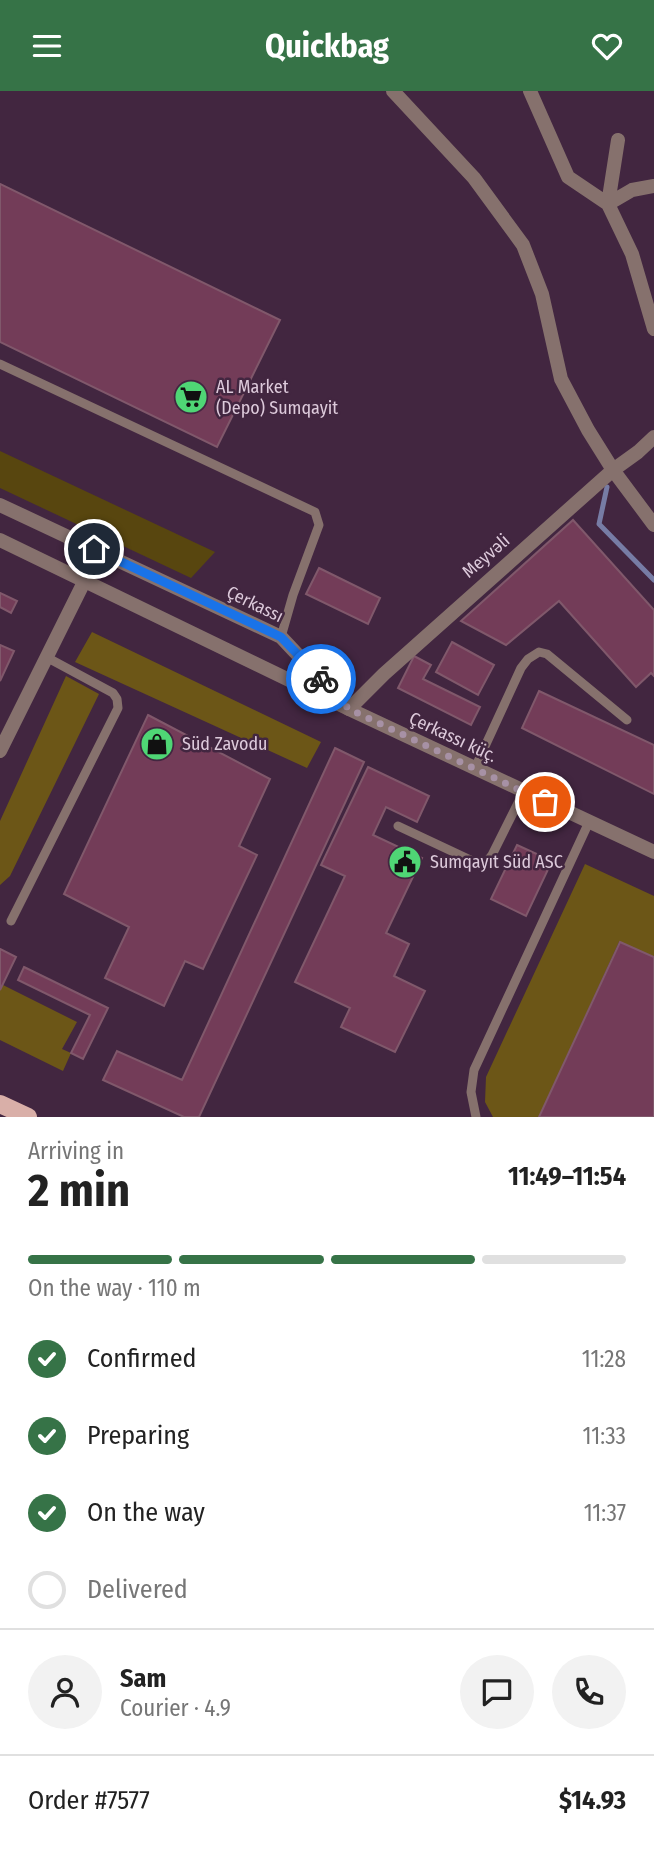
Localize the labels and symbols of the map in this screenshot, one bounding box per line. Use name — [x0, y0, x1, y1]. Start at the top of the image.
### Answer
place label: AL Market (Depo) Sumqayit — [216, 376, 338, 419]
supermarket icon: AL Market (Depo) Sumqayit — [172, 378, 210, 416]
pin — [64, 519, 124, 579]
street label: Meyvəli — [458, 529, 514, 583]
street label: Çerkassı — [223, 581, 287, 627]
courier — [286, 644, 356, 714]
street label: Çerkassı küç. — [406, 707, 500, 767]
shop icon: Süd Zavodu — [138, 725, 176, 763]
place label: Süd Zavodu — [182, 733, 267, 755]
pin — [515, 772, 575, 832]
public building icon: Sumqayıt Süd ASC — [386, 843, 424, 881]
place label: Sumqayıt Süd ASC — [430, 851, 563, 873]

